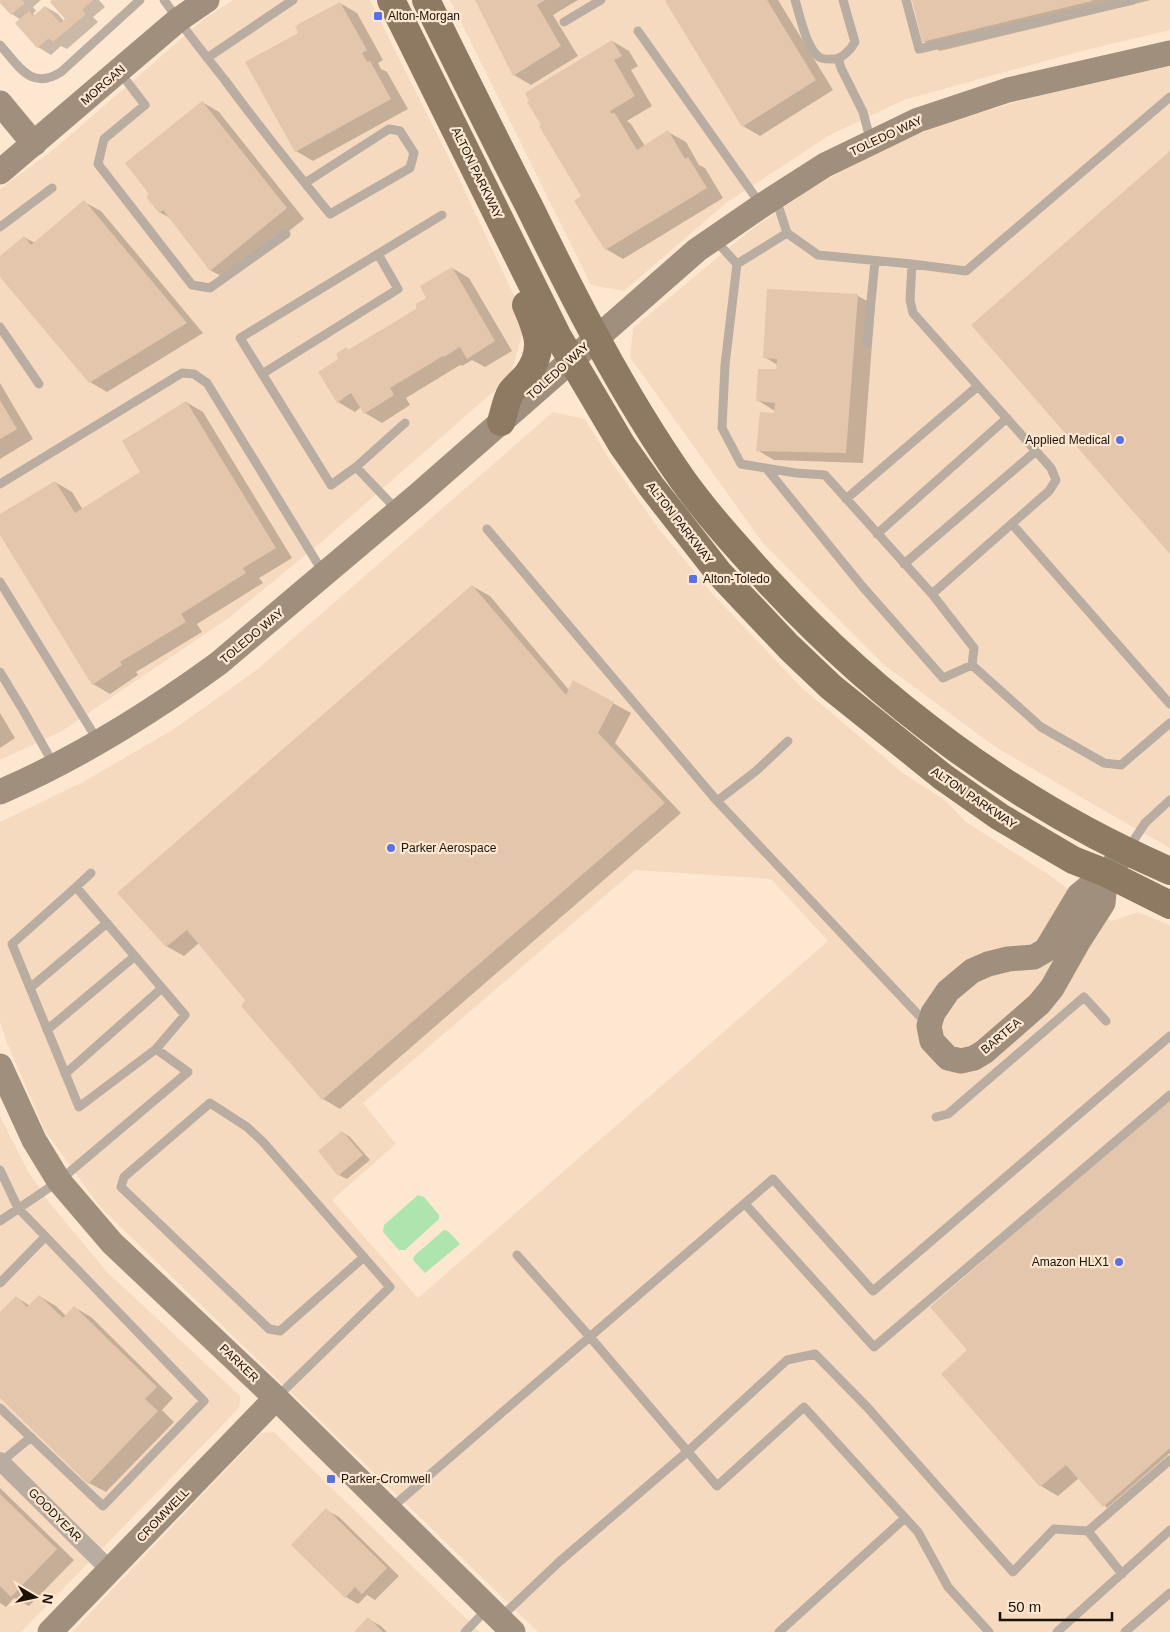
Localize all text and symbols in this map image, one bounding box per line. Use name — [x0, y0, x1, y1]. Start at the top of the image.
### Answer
place label: Alton-Morgan — [388, 9, 460, 23]
marker: Alton-Morgan — [372, 10, 384, 22]
street label: MORGAN — [78, 62, 128, 108]
street label: TOLEDO WAY — [847, 113, 925, 159]
street label: ALTON PARKWAY — [449, 125, 505, 221]
street label: TOLEDO WAY — [524, 340, 592, 402]
place label: Applied Medical — [1025, 433, 1110, 447]
marker: Applied Medical — [1114, 434, 1126, 446]
street label: ALTON PARKWAY — [644, 479, 716, 567]
place label: Alton-Toledo — [703, 572, 770, 586]
marker: Alton-Toledo — [687, 573, 699, 585]
street label: TOLEDO WAY — [217, 605, 287, 667]
street label: ALTON PARKWAY — [929, 764, 1019, 832]
place label: Parker Aerospace — [401, 841, 497, 855]
marker: Parker Aerospace — [385, 842, 397, 854]
street label: BARTEA — [978, 1015, 1024, 1057]
place label: Amazon HLX1 — [1032, 1255, 1109, 1269]
marker: Amazon HLX1 — [1113, 1256, 1125, 1268]
street label: PARKER — [217, 1341, 262, 1385]
place label: Parker-Cromwell — [341, 1472, 430, 1486]
marker: Parker-Cromwell — [325, 1473, 337, 1485]
street label: CROMWELL — [134, 1485, 192, 1545]
street label: GOODYEAR — [26, 1486, 85, 1545]
north arrow — [10, 1572, 60, 1622]
scale bar — [1000, 1590, 1112, 1622]
text: N — [39, 1593, 57, 1605]
text: 50 m — [1008, 1598, 1041, 1615]

